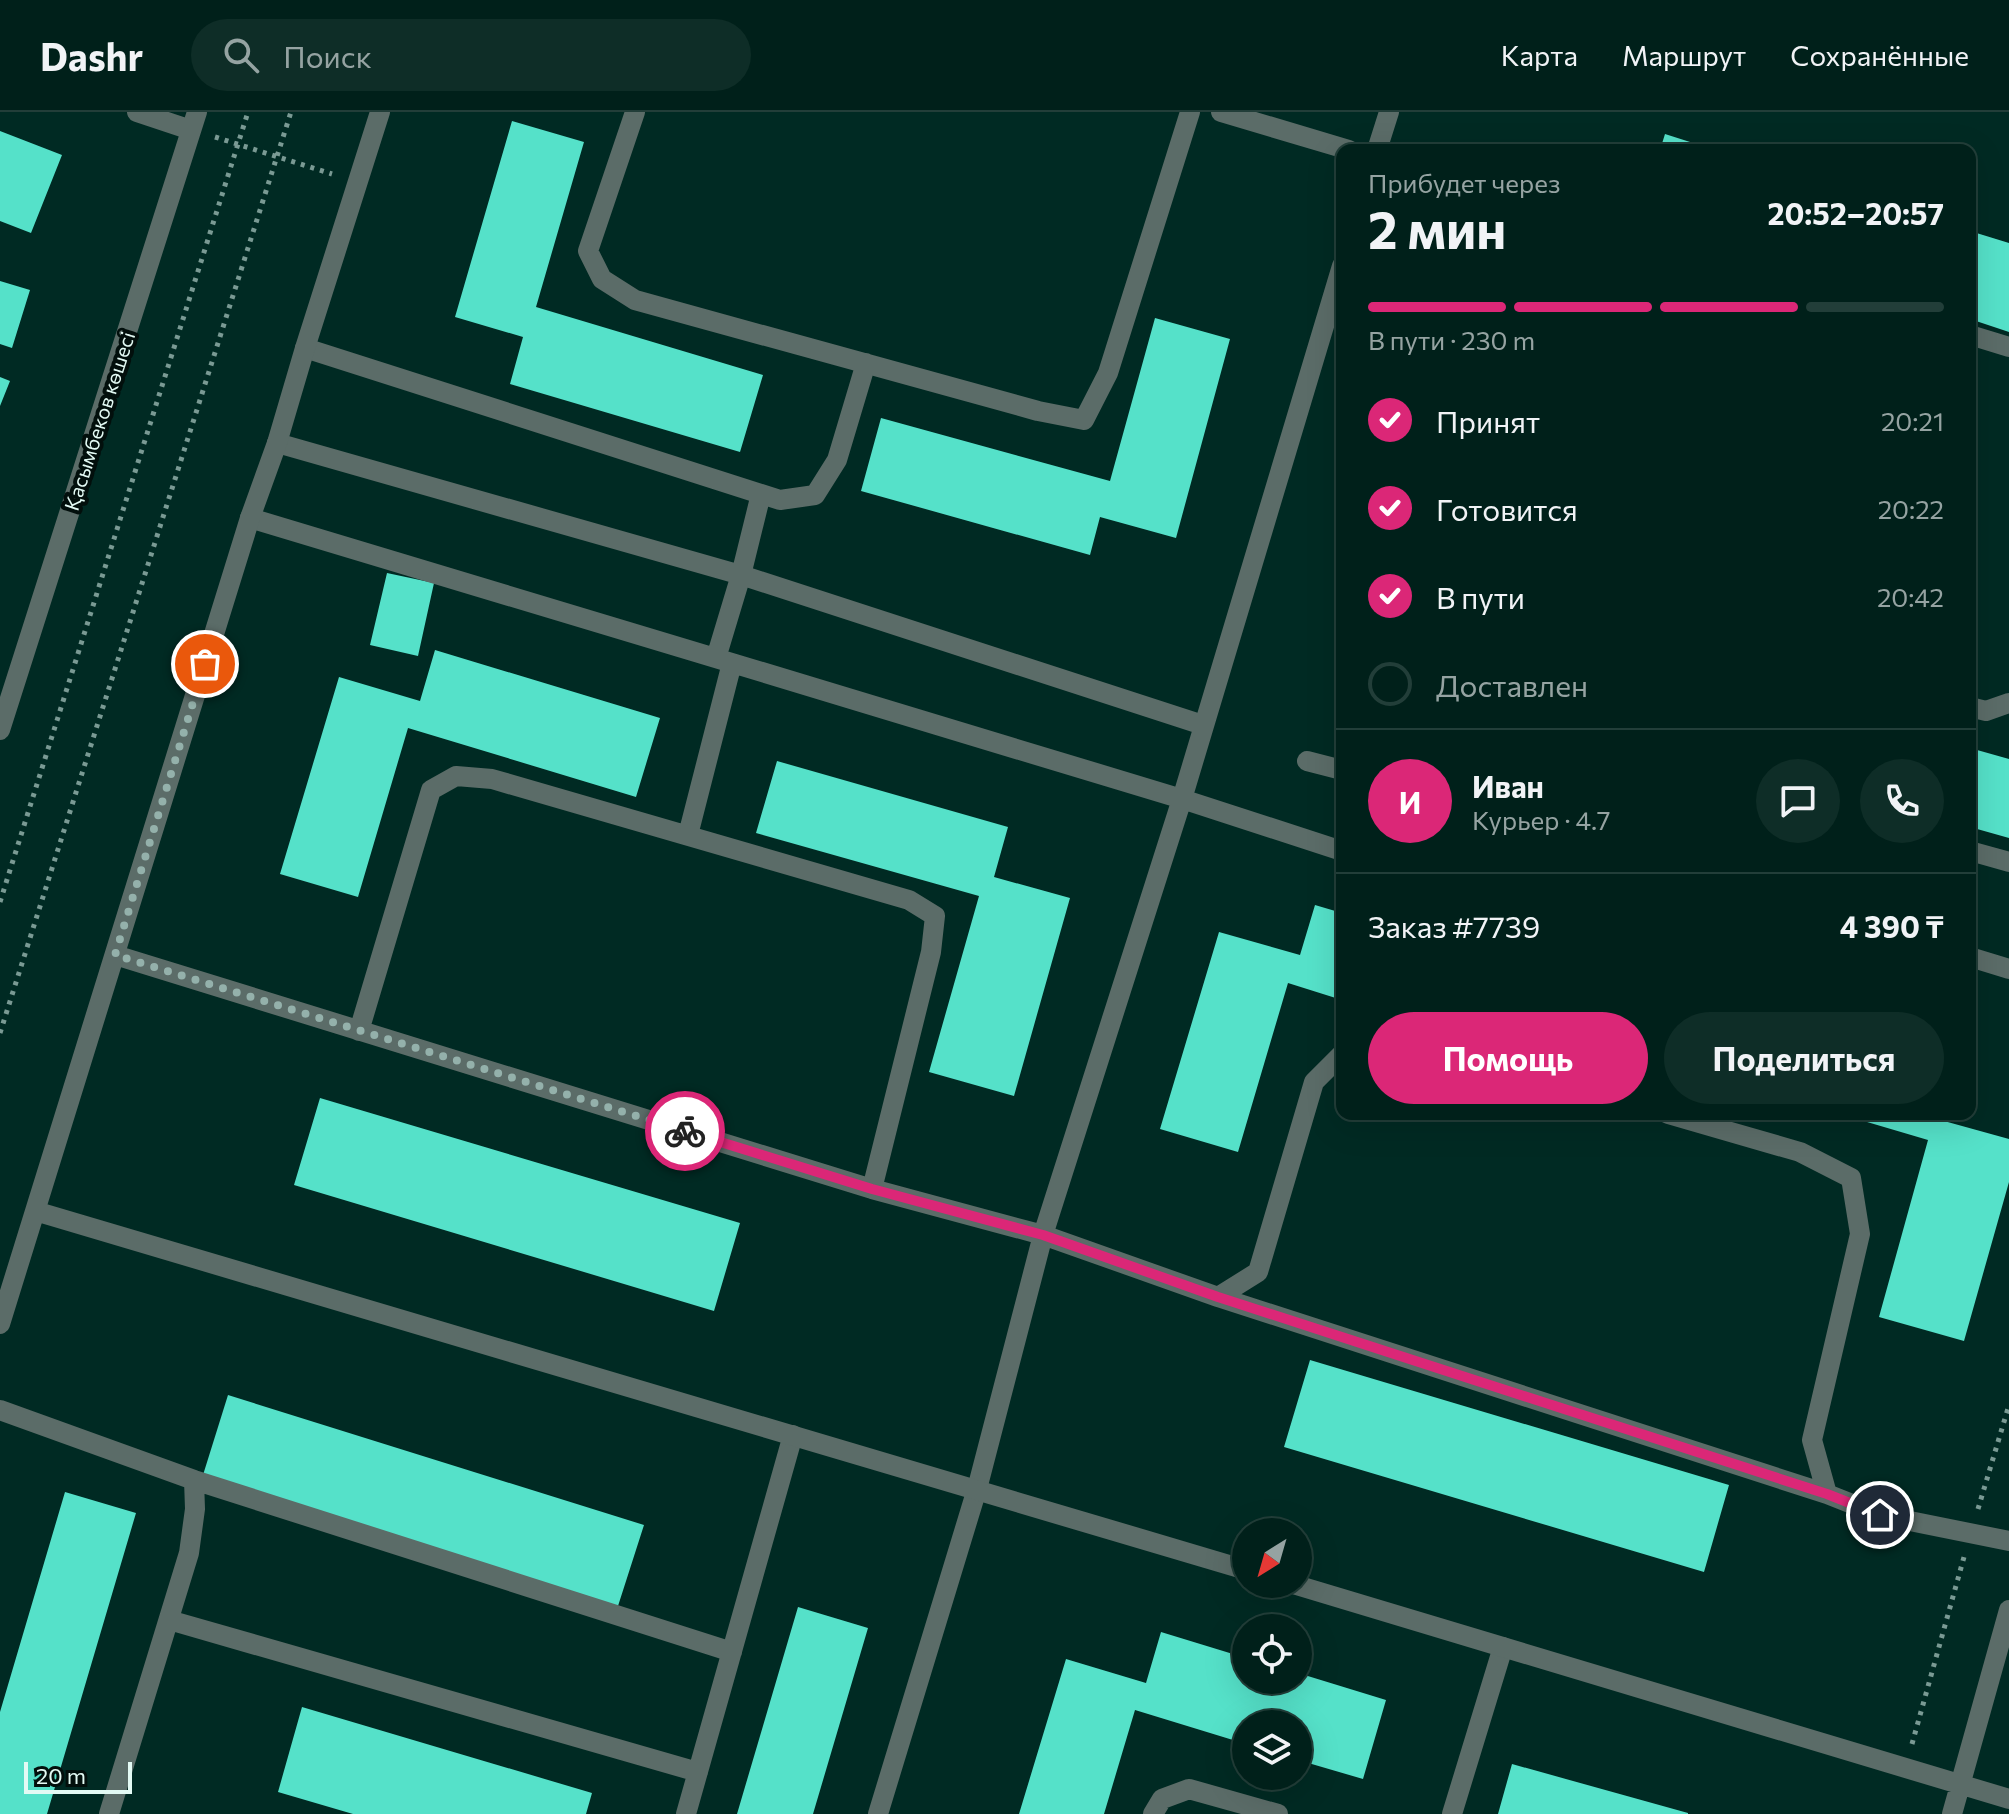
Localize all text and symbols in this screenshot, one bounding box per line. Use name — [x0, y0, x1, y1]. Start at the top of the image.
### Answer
search box — [191, 19, 751, 91]
text: Dashr — [40, 32, 143, 79]
icon: search — [219, 33, 263, 77]
text: Поиск — [283, 37, 372, 74]
text: Карта — [1501, 38, 1578, 72]
text: Маршрут — [1622, 38, 1746, 72]
text: Сохранённые — [1790, 38, 1969, 72]
text: Прибудет через — [1368, 167, 1561, 198]
text: 20:52–20:57 — [1768, 194, 1944, 231]
text: 2 мин — [1368, 196, 1506, 260]
text: В пути · 230 m — [1368, 324, 1535, 355]
street label: Қасымбеков көшесі — [59, 328, 139, 514]
icon: check — [1368, 398, 1412, 442]
text: Принят — [1436, 402, 1540, 439]
text: 20:21 — [1881, 405, 1944, 436]
icon: check — [1368, 486, 1412, 530]
text: Готовится — [1436, 490, 1578, 527]
text: 20:22 — [1878, 493, 1944, 524]
icon: check — [1368, 574, 1412, 618]
text: В пути — [1436, 578, 1525, 615]
text: 20:42 — [1877, 581, 1944, 612]
pin — [171, 630, 239, 698]
icon: bag — [183, 642, 227, 686]
text: Доставлен — [1436, 666, 1588, 703]
button: chat — [1756, 759, 1840, 843]
button: phone — [1860, 759, 1944, 843]
text: Иван — [1472, 767, 1544, 804]
text: И — [1399, 783, 1421, 820]
text: Курьер · 4.7 — [1472, 804, 1611, 835]
text: Заказ #7739 — [1368, 907, 1540, 944]
text: 4 390 ₸ — [1840, 907, 1944, 944]
button: Помощь — [1368, 1012, 1648, 1104]
button: Поделиться — [1664, 1012, 1944, 1104]
courier — [645, 1091, 725, 1171]
icon: bike — [663, 1109, 707, 1153]
pin — [1846, 1481, 1914, 1549]
icon: home — [1858, 1493, 1902, 1537]
north arrow — [1232, 1518, 1312, 1598]
map controls — [1232, 1518, 1312, 1790]
button: locate — [1232, 1614, 1312, 1694]
button: layers — [1232, 1710, 1312, 1790]
scale bar — [24, 1758, 132, 1794]
text: 20 m — [36, 1762, 86, 1789]

